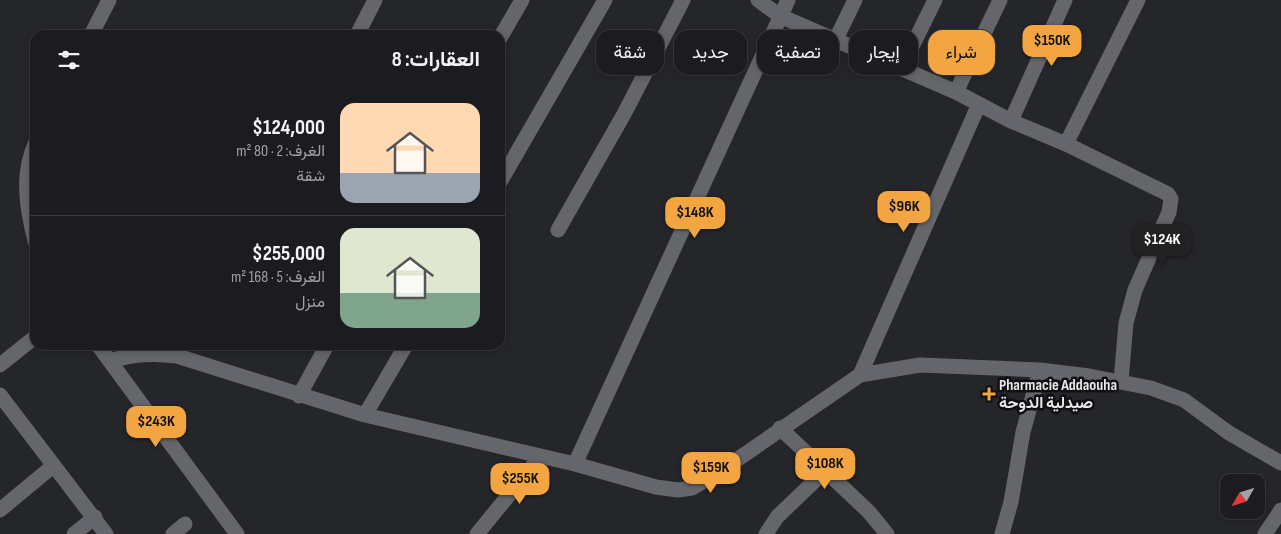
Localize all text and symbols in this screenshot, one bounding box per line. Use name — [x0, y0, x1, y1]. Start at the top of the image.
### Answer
pin: $150K — [1017, 24, 1087, 67]
chip: شقة — [596, 30, 664, 75]
chip: جديد — [674, 30, 747, 75]
chip: تصفية — [757, 30, 839, 75]
chip: إيجار — [849, 30, 918, 75]
chip: شراء — [928, 30, 995, 75]
text: $150K — [1033, 31, 1071, 50]
icon: filters — [55, 46, 83, 74]
text: العقارات: 8 — [392, 47, 480, 72]
text: $124,000 — [252, 115, 325, 140]
icon: home — [380, 123, 440, 183]
text: الغرف: 2 · 80 m² — [236, 142, 325, 161]
text: شقة — [296, 167, 325, 186]
pin: $96K — [874, 190, 934, 233]
pin: $148K — [660, 196, 730, 239]
text: $96K — [888, 197, 920, 216]
text: $148K — [676, 203, 714, 222]
pin: $124K — [1127, 224, 1197, 266]
text: $124K — [1144, 230, 1180, 249]
text: $255,000 — [252, 241, 325, 266]
icon: home — [380, 248, 440, 308]
text: الغرف: 5 · 168 m² — [231, 268, 325, 287]
text: منزل — [295, 293, 325, 312]
place label: Pharmacie Addaouha صيدلية الدوحة — [999, 376, 1117, 413]
marker: Pharmacie Addaouha صيدلية الدوحة — [983, 388, 995, 400]
pin: $243K — [121, 406, 191, 448]
text: $243K — [137, 412, 175, 431]
pin: $108K — [790, 448, 860, 490]
pin: $159K — [676, 452, 746, 494]
text: $108K — [806, 454, 844, 473]
text: $159K — [693, 458, 730, 477]
pin: $255K — [485, 462, 555, 505]
text: $255K — [501, 469, 539, 488]
north arrow — [1220, 474, 1265, 519]
map controls — [1220, 474, 1265, 519]

